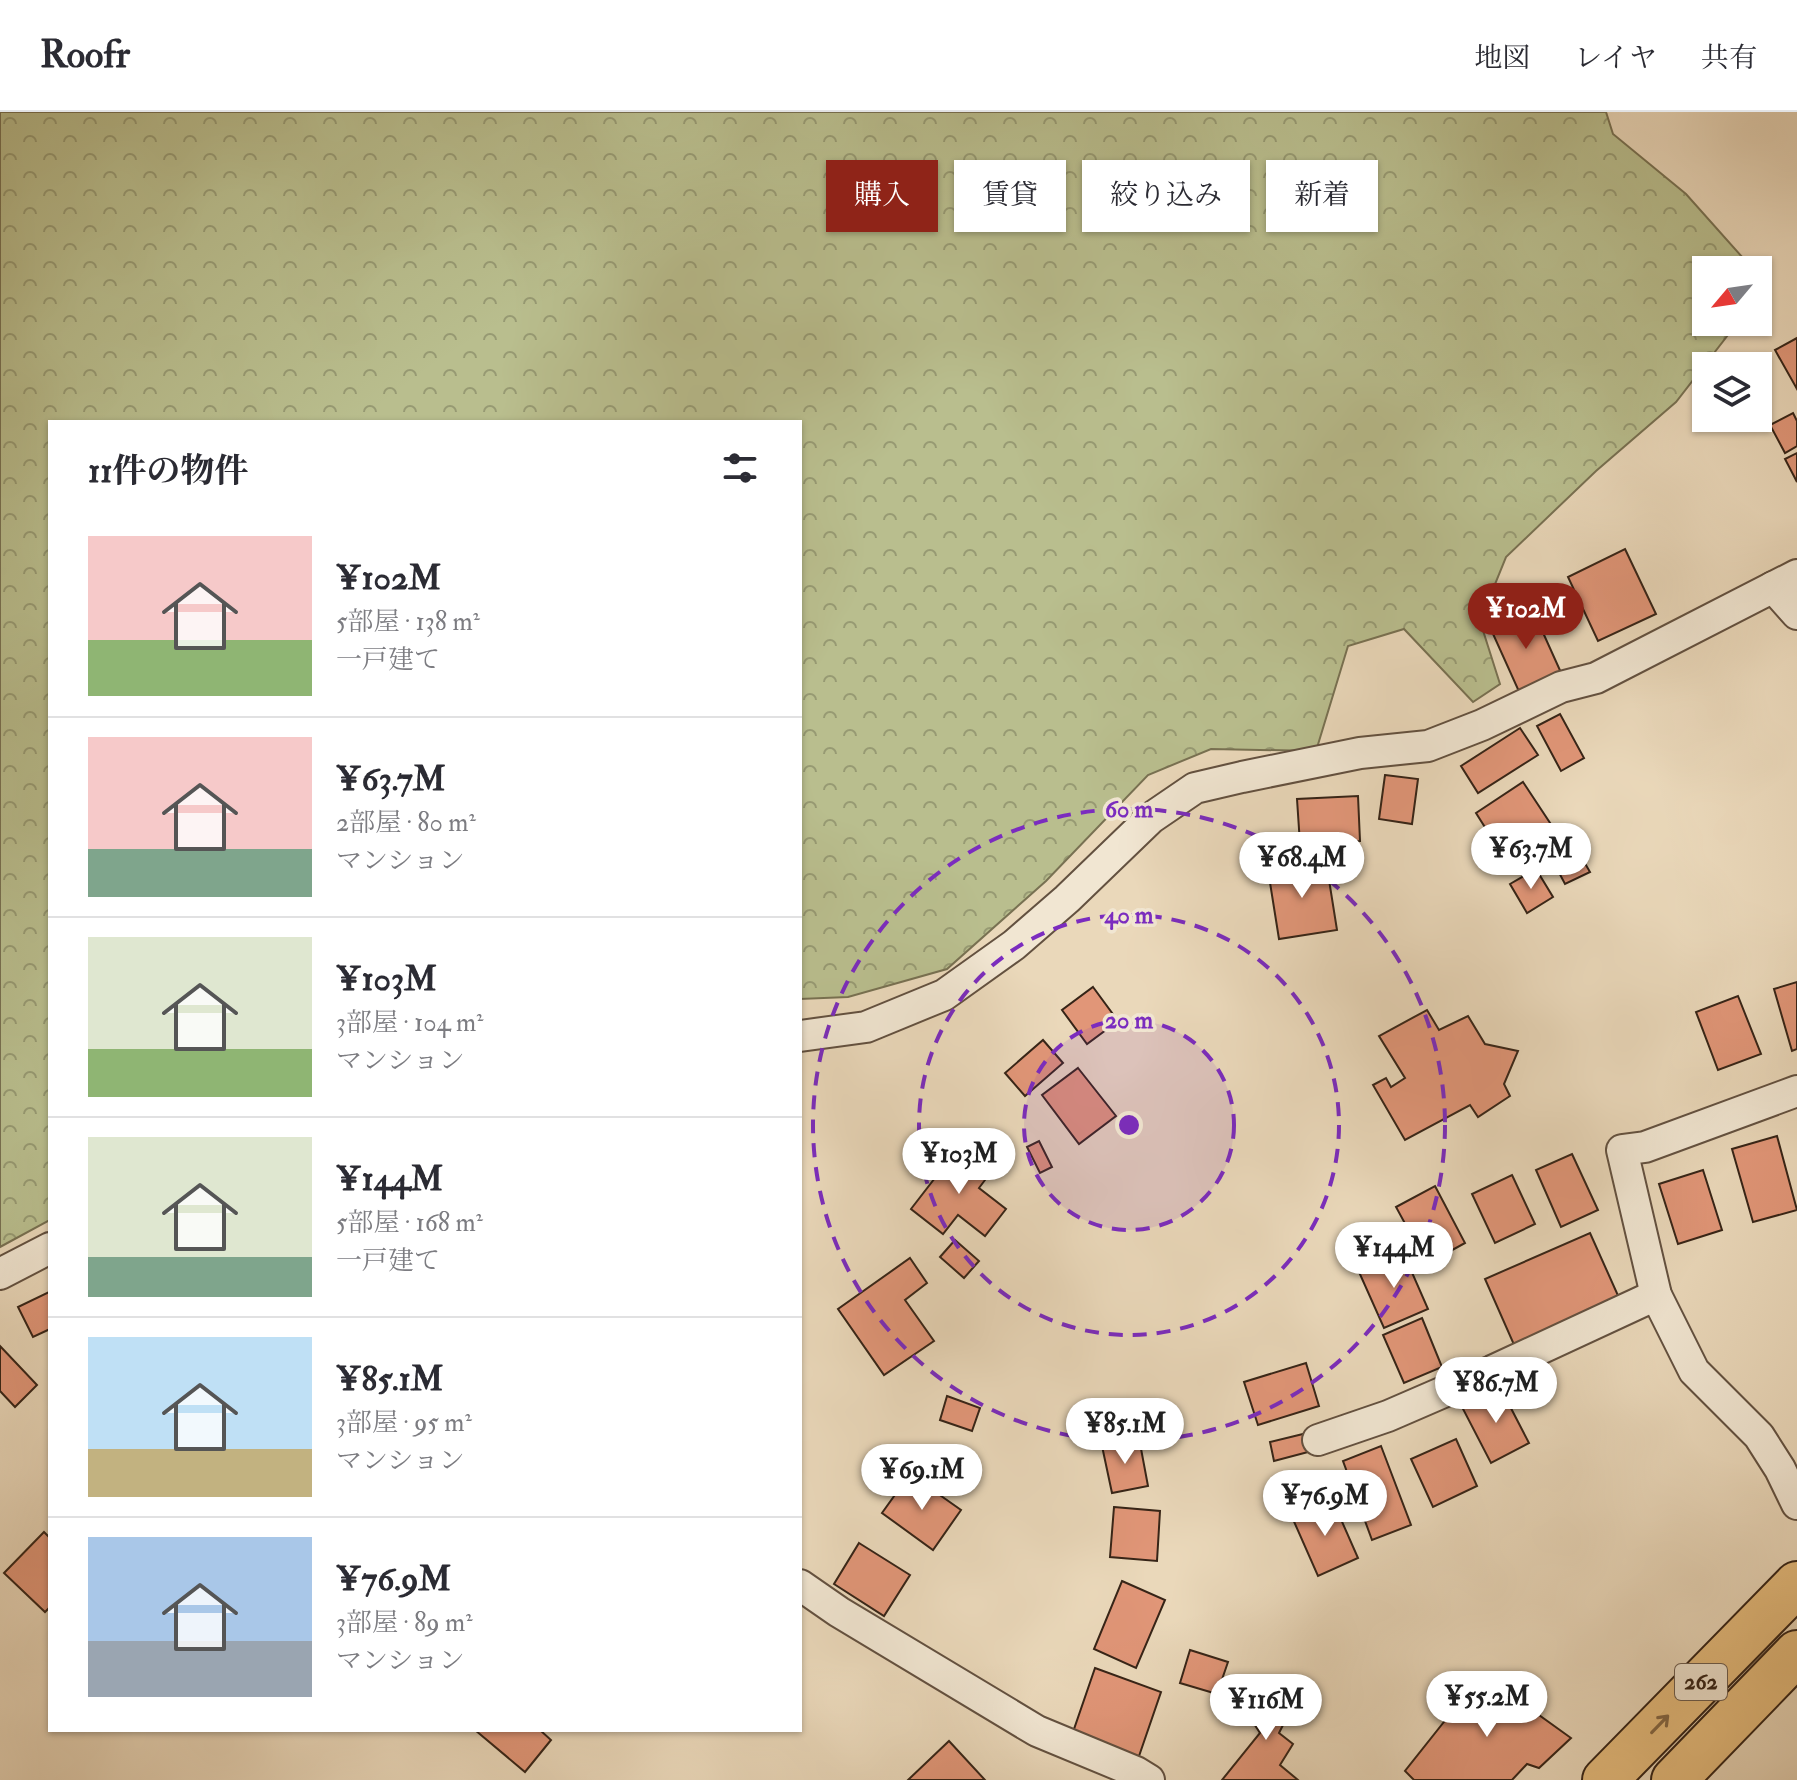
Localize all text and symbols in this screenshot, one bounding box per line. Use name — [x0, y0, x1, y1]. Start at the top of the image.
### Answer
text: Roofr — [40, 31, 130, 79]
text: 地図 — [1474, 41, 1530, 76]
text: レイヤ — [1574, 41, 1657, 76]
text: 共有 — [1701, 41, 1757, 76]
chip: 購入 — [826, 160, 938, 232]
chip: 賃貸 — [954, 160, 1066, 232]
chip: 絞り込み — [1082, 160, 1250, 232]
chip: 新着 — [1266, 160, 1378, 232]
north arrow — [1692, 256, 1772, 336]
map controls — [1692, 256, 1772, 432]
button: layers — [1692, 352, 1772, 432]
icon: filters — [718, 446, 762, 490]
text: 11件の物件 — [88, 450, 248, 493]
text: ¥102M — [336, 557, 441, 600]
icon: home — [152, 568, 248, 664]
pin: ¥102M — [1470, 583, 1582, 651]
text: ¥102M — [1486, 593, 1566, 625]
text: 5部屋 · 138 m² — [336, 606, 480, 638]
text: 一戸建て — [336, 644, 440, 676]
text: ¥63.7M — [336, 758, 446, 801]
icon: home — [152, 769, 248, 865]
text: 60 m — [1105, 794, 1153, 825]
text: 2部屋 · 80 m² — [336, 807, 476, 839]
pin: ¥63.7M — [1466, 823, 1596, 891]
pin: ¥68.4M — [1237, 832, 1367, 900]
text: ¥63.7M — [1489, 833, 1573, 865]
text: ¥68.4M — [1257, 842, 1347, 874]
text: マンション — [336, 845, 465, 877]
text: 40 m — [1104, 900, 1154, 931]
text: ¥103M — [336, 958, 437, 1001]
icon: home — [152, 969, 248, 1065]
text: 20 m — [1105, 1005, 1153, 1036]
text: 3部屋 · 104 m² — [336, 1007, 483, 1039]
text: マンション — [336, 1045, 465, 1077]
centre of rings — [1115, 1111, 1143, 1139]
pin: ¥103M — [903, 1128, 1015, 1196]
text: ¥103M — [920, 1138, 998, 1170]
text: ¥144M — [336, 1158, 443, 1201]
icon: home — [152, 1169, 248, 1265]
text: 5部屋 · 168 m² — [336, 1207, 483, 1239]
pin: ¥144M — [1338, 1222, 1450, 1290]
text: ¥144M — [1353, 1232, 1435, 1264]
text: 一戸建て — [336, 1245, 440, 1277]
pin: ¥86.7M — [1431, 1357, 1561, 1425]
text: ¥85.1M — [336, 1358, 444, 1401]
text: ¥86.7M — [1453, 1367, 1539, 1399]
icon: home — [152, 1369, 248, 1465]
pin: ¥85.1M — [1060, 1398, 1190, 1466]
text: 3部屋 · 95 m² — [336, 1407, 472, 1439]
text: ¥85.1M — [1084, 1408, 1166, 1440]
pin: ¥69.1M — [857, 1444, 987, 1512]
text: マンション — [336, 1445, 465, 1477]
text: ¥69.1M — [879, 1454, 965, 1486]
pin: ¥76.9M — [1260, 1470, 1390, 1538]
text: ¥76.9M — [1281, 1480, 1369, 1512]
text: ¥76.9M — [336, 1558, 451, 1601]
icon: home — [152, 1569, 248, 1665]
text: 3部屋 · 89 m² — [336, 1607, 473, 1639]
text: マンション — [336, 1645, 465, 1677]
road number: 262 — [1675, 1664, 1727, 1700]
pin: ¥55.2M — [1422, 1671, 1552, 1739]
pin: ¥116M — [1210, 1674, 1322, 1742]
text: ¥55.2M — [1444, 1681, 1530, 1713]
text: ¥116M — [1228, 1684, 1304, 1716]
one-way arrow — [1650, 1715, 1669, 1734]

